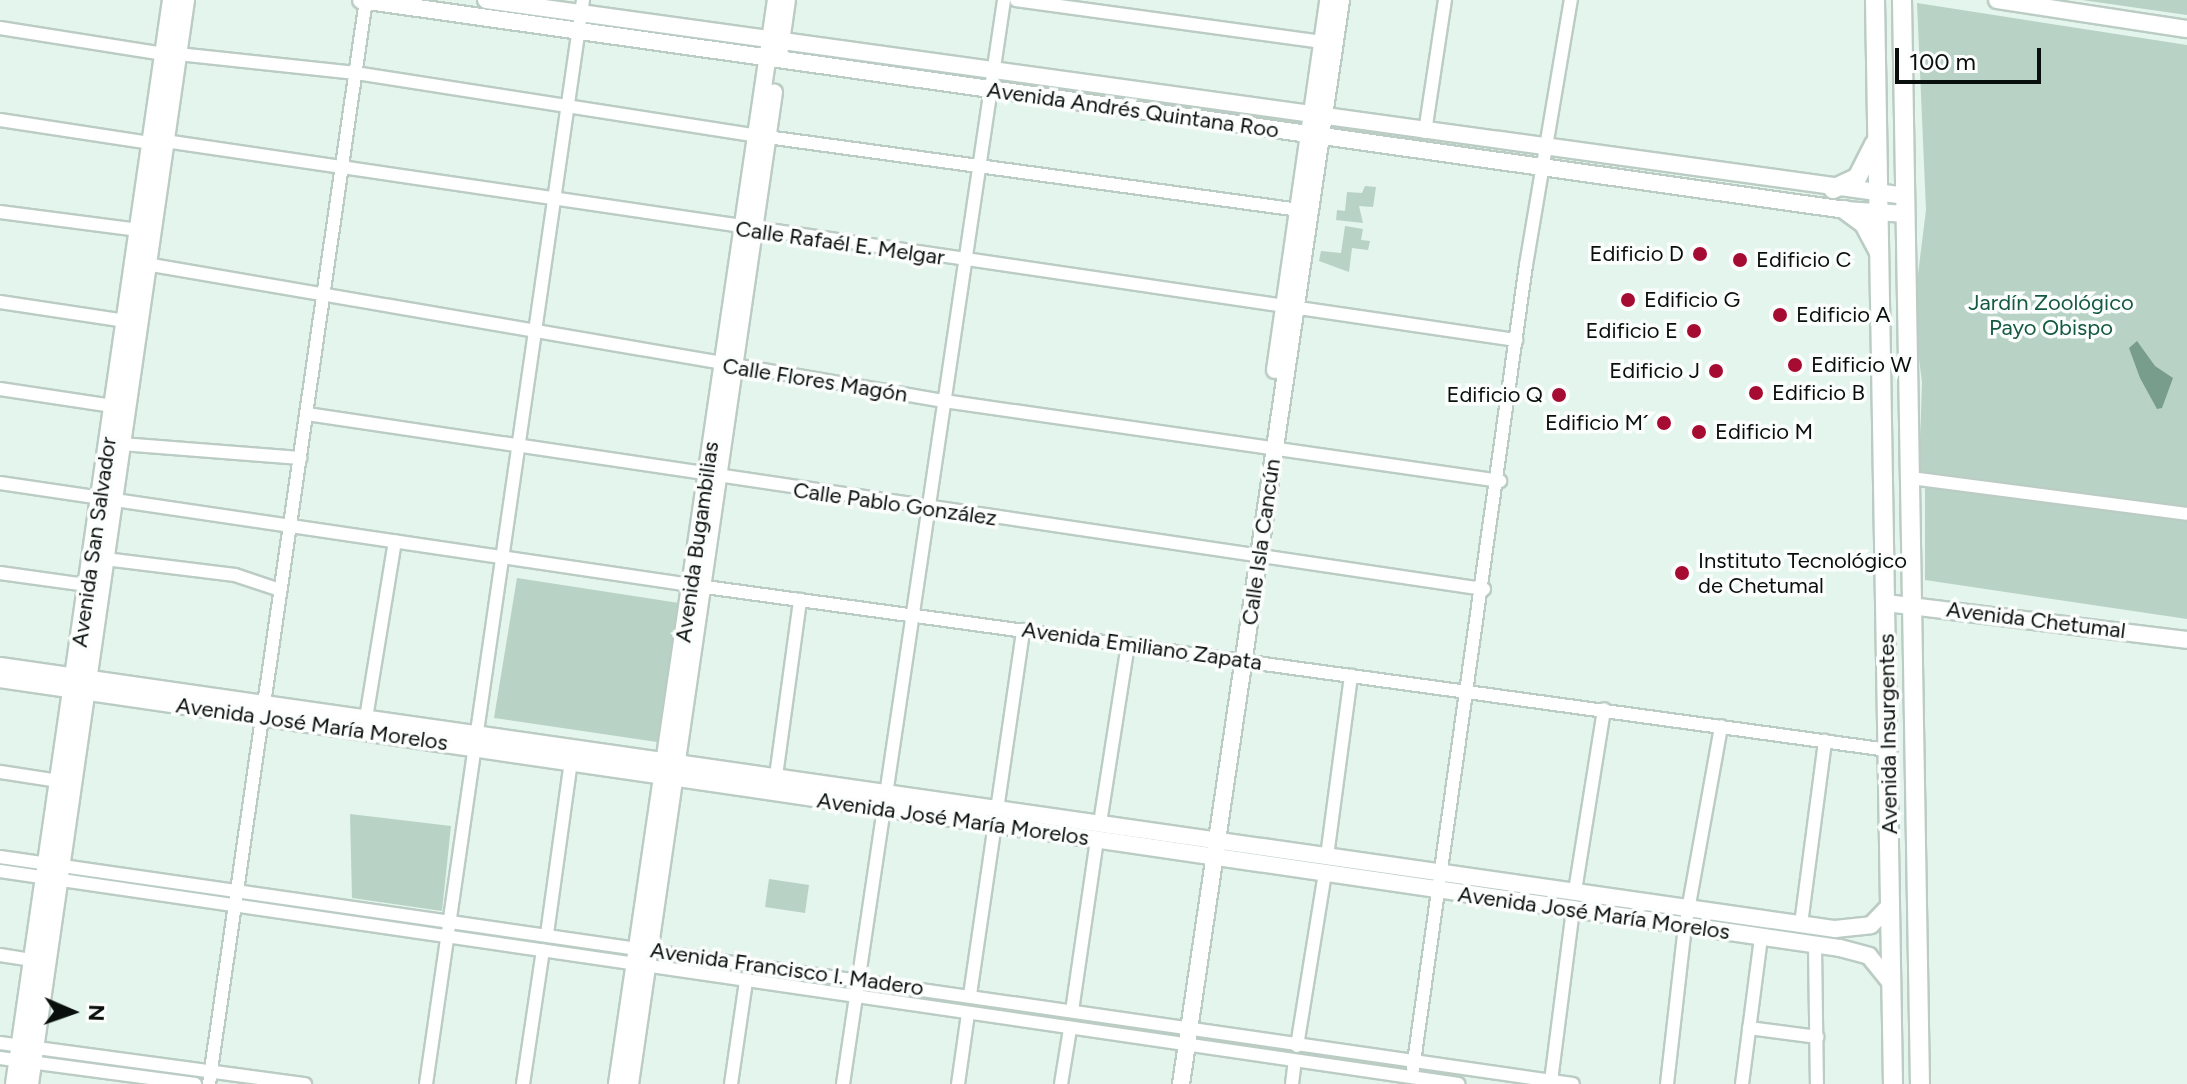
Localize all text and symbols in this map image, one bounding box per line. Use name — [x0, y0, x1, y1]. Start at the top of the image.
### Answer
scale bar — [1899, 32, 2045, 82]
text: 100 m — [1909, 47, 1976, 76]
street label: Avenida Andrés Quintana Roo — [985, 76, 1281, 144]
street label: Calle Rafaél E. Melgar — [734, 215, 946, 271]
place label: Edificio D — [1589, 241, 1684, 267]
marker: Edificio D — [1691, 245, 1709, 263]
place label: Edificio C — [1756, 247, 1851, 273]
marker: Edificio C — [1731, 251, 1749, 269]
place label: Edificio G — [1644, 287, 1740, 313]
park label: Jardín Zoológico Payo Obispo — [1968, 289, 2134, 340]
marker: Edificio G — [1619, 291, 1637, 309]
place label: Edificio A — [1796, 302, 1890, 328]
marker: Edificio A — [1771, 306, 1789, 324]
place label: Edificio E — [1586, 318, 1678, 344]
marker: Edificio E — [1685, 322, 1703, 340]
street label: Calle Flores Magón — [721, 352, 909, 408]
place label: Edificio W — [1811, 352, 1912, 378]
marker: Edificio W — [1786, 356, 1804, 374]
place label: Edificio J — [1609, 358, 1700, 384]
marker: Edificio J — [1707, 362, 1725, 380]
place label: Edificio B — [1772, 380, 1865, 406]
place label: Edificio Q — [1446, 382, 1543, 408]
marker: Edificio B — [1747, 384, 1765, 402]
marker: Edificio Q — [1550, 386, 1568, 404]
place label: Edificio M´ — [1545, 410, 1648, 436]
marker: Edificio M´ — [1655, 414, 1673, 432]
place label: Edificio M — [1715, 419, 1813, 445]
marker: Edificio M — [1690, 423, 1708, 441]
street label: Avenida San Salvador — [66, 435, 122, 649]
street label: Avenida Bugambilias — [670, 440, 724, 644]
street label: Calle Isla Cancún — [1236, 457, 1286, 627]
street label: Calle Pablo González — [792, 477, 998, 531]
place label: Instituto Tecnológico de Chetumal — [1698, 547, 1907, 598]
marker: Instituto Tecnológico de Chetumal — [1673, 564, 1691, 582]
street label: Avenida Chetumal — [1945, 596, 2127, 644]
street label: Avenida Emiliano Zapata — [1020, 616, 1264, 676]
street label: Avenida Insurgentes — [1873, 633, 1903, 835]
street label: Avenida José María Morelos — [174, 692, 450, 756]
street label: Avenida José María Morelos — [815, 787, 1091, 851]
street label: Avenida José María Morelos — [1456, 881, 1732, 945]
street label: Avenida Francisco I. Madero — [649, 937, 925, 1001]
north arrow — [32, 972, 112, 1052]
text: N — [83, 1004, 110, 1022]

